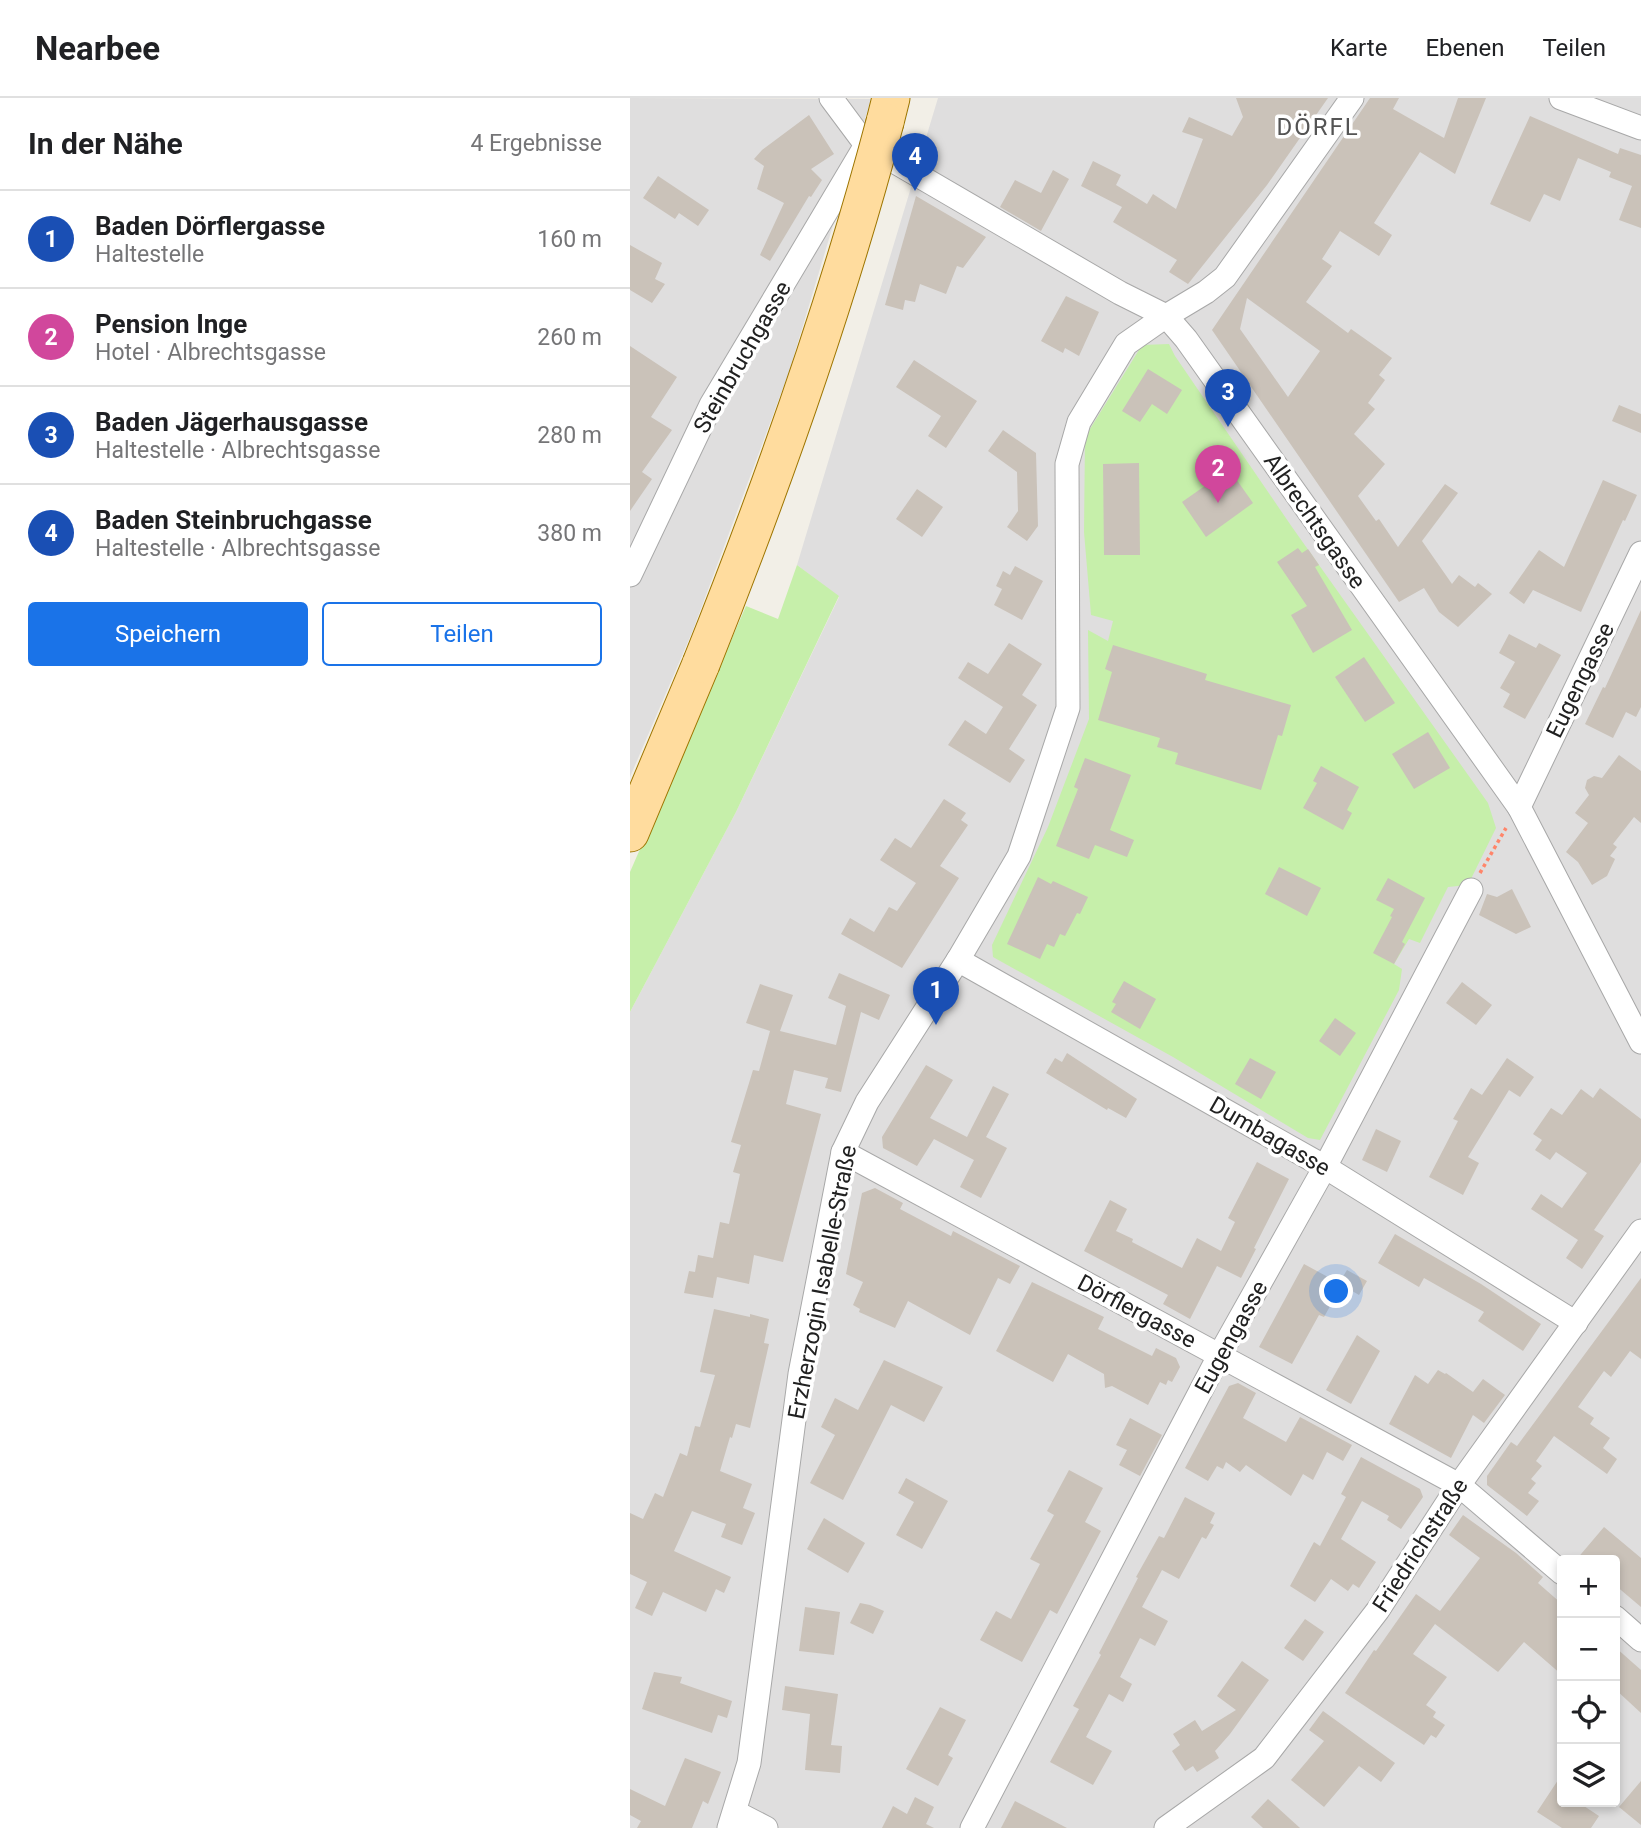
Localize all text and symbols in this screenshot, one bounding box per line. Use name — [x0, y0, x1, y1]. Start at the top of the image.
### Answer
text: Nearbee — [35, 29, 160, 68]
text: Karte — [1330, 34, 1387, 62]
text: Ebenen — [1425, 34, 1504, 62]
text: Teilen — [1542, 34, 1606, 62]
district label: DÖRFL — [1276, 113, 1360, 141]
text: In der Nähe — [28, 126, 183, 161]
text: 4 Ergebnisse — [470, 130, 602, 157]
pin: 4 — [892, 133, 938, 191]
text: Baden Dörflergasse — [95, 211, 325, 241]
text: 1 — [44, 226, 58, 253]
text: 160 m — [537, 226, 602, 253]
text: Haltestelle — [95, 241, 204, 268]
street label: Steinbruchgasse — [688, 276, 797, 438]
text: Pension Inge — [95, 309, 247, 339]
text: 2 — [44, 324, 58, 351]
text: 260 m — [537, 324, 602, 351]
text: Hotel · Albrechtsgasse — [95, 339, 326, 366]
pin: 3 — [1205, 369, 1251, 427]
text: Baden Jägerhausgasse — [95, 407, 368, 437]
text: 3 — [44, 422, 58, 449]
text: 280 m — [537, 422, 602, 449]
text: Haltestelle · Albrechtsgasse — [95, 437, 380, 464]
pin: 2 — [1195, 445, 1241, 503]
street label: Albrechtsgasse — [1258, 449, 1371, 594]
text: Baden Steinbruchgasse — [95, 505, 372, 535]
text: 4 — [44, 520, 58, 547]
text: 380 m — [537, 520, 602, 547]
text: Haltestelle · Albrechtsgasse — [95, 535, 380, 562]
button: Speichern — [28, 602, 308, 666]
button: Teilen — [322, 602, 602, 666]
street label: Eugengasse — [1541, 618, 1620, 742]
pin: 1 — [913, 967, 959, 1025]
street label: Dumbagasse — [1205, 1091, 1335, 1182]
street label: Erzherzogin Isabelle-Straße — [783, 1143, 862, 1421]
street label: Dörflergasse — [1073, 1269, 1201, 1354]
your location — [1319, 1274, 1353, 1308]
street label: Eugengasse — [1189, 1276, 1273, 1398]
street label: Friedrichstraße — [1367, 1473, 1474, 1617]
map controls — [1557, 1555, 1620, 1807]
button: + — [1557, 1555, 1620, 1618]
button: − — [1557, 1618, 1620, 1681]
button: locate — [1557, 1681, 1620, 1744]
button: layers — [1557, 1744, 1620, 1807]

